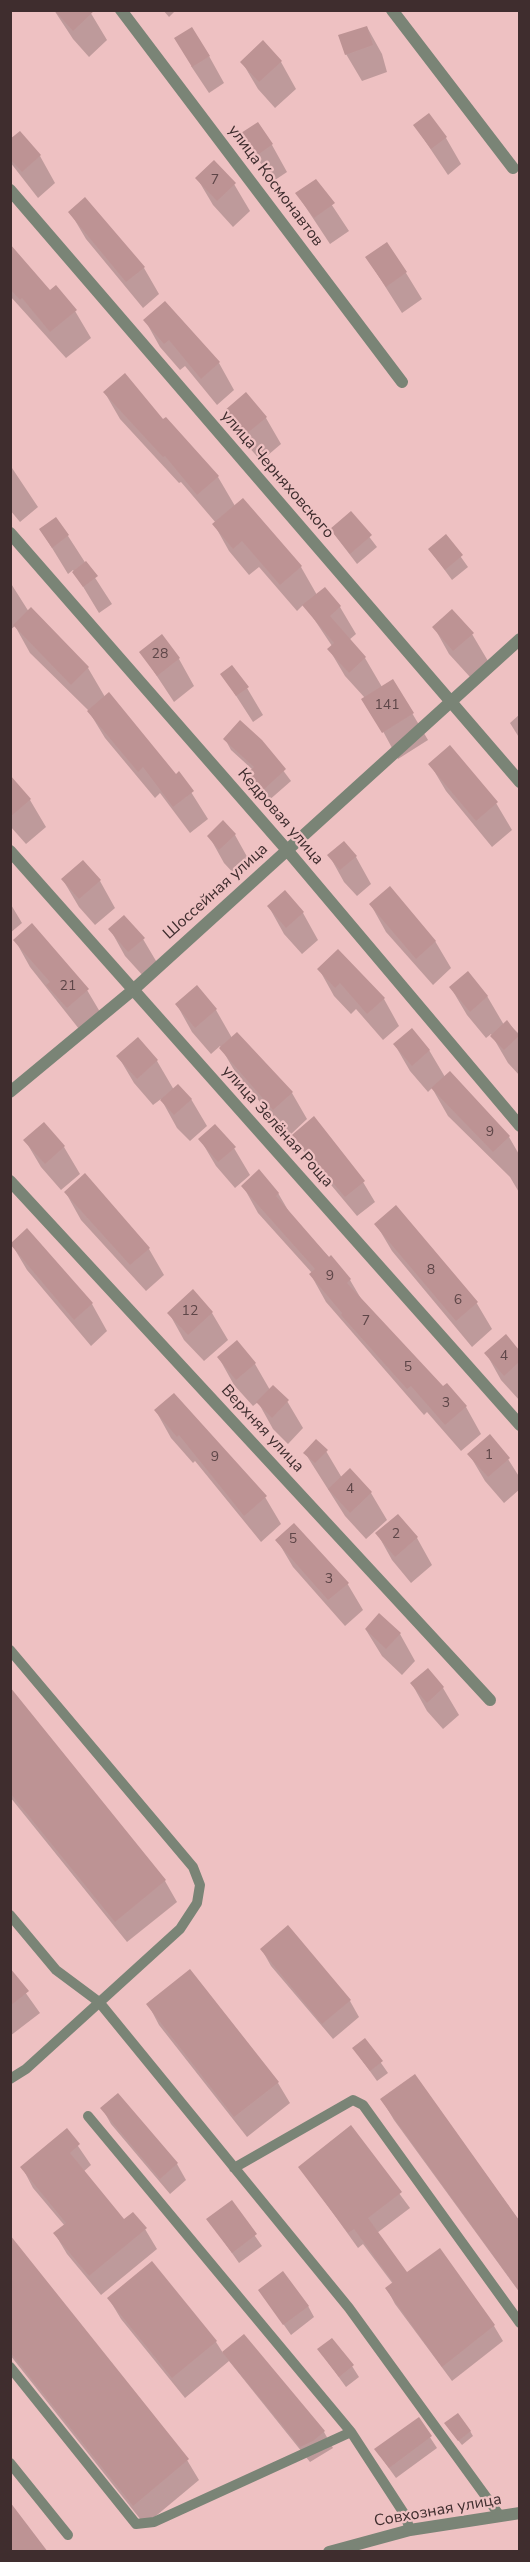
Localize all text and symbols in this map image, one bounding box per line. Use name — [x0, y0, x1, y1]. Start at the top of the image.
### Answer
street label: улица Космонавтов — [223, 122, 327, 250]
house number: 7 — [211, 173, 219, 189]
street label: улица Черняховского — [216, 407, 338, 543]
house number: 28 — [152, 647, 168, 663]
house number: 141 — [374, 698, 400, 714]
street label: Кедровая улица — [233, 765, 327, 869]
street label: Шоссейная улица — [160, 840, 272, 944]
house number: 21 — [60, 979, 76, 995]
street label: улица Зелёная Роща — [217, 1062, 337, 1192]
house number: 9 — [486, 1125, 494, 1141]
house number: 8 — [427, 1263, 435, 1279]
house number: 9 — [326, 1269, 334, 1285]
house number: 6 — [454, 1293, 462, 1309]
house number: 12 — [182, 1304, 198, 1320]
house number: 7 — [362, 1314, 370, 1330]
house number: 4 — [500, 1349, 508, 1365]
house number: 5 — [404, 1360, 412, 1376]
street label: Верхняя улица — [217, 1381, 307, 1477]
house number: 3 — [442, 1396, 450, 1412]
house number: 1 — [485, 1448, 493, 1464]
house number: 9 — [211, 1450, 219, 1466]
house number: 4 — [346, 1482, 354, 1498]
house number: 2 — [392, 1527, 400, 1543]
house number: 5 — [289, 1532, 297, 1548]
house number: 3 — [325, 1572, 333, 1588]
street label: Совхозная улица — [373, 2490, 503, 2532]

